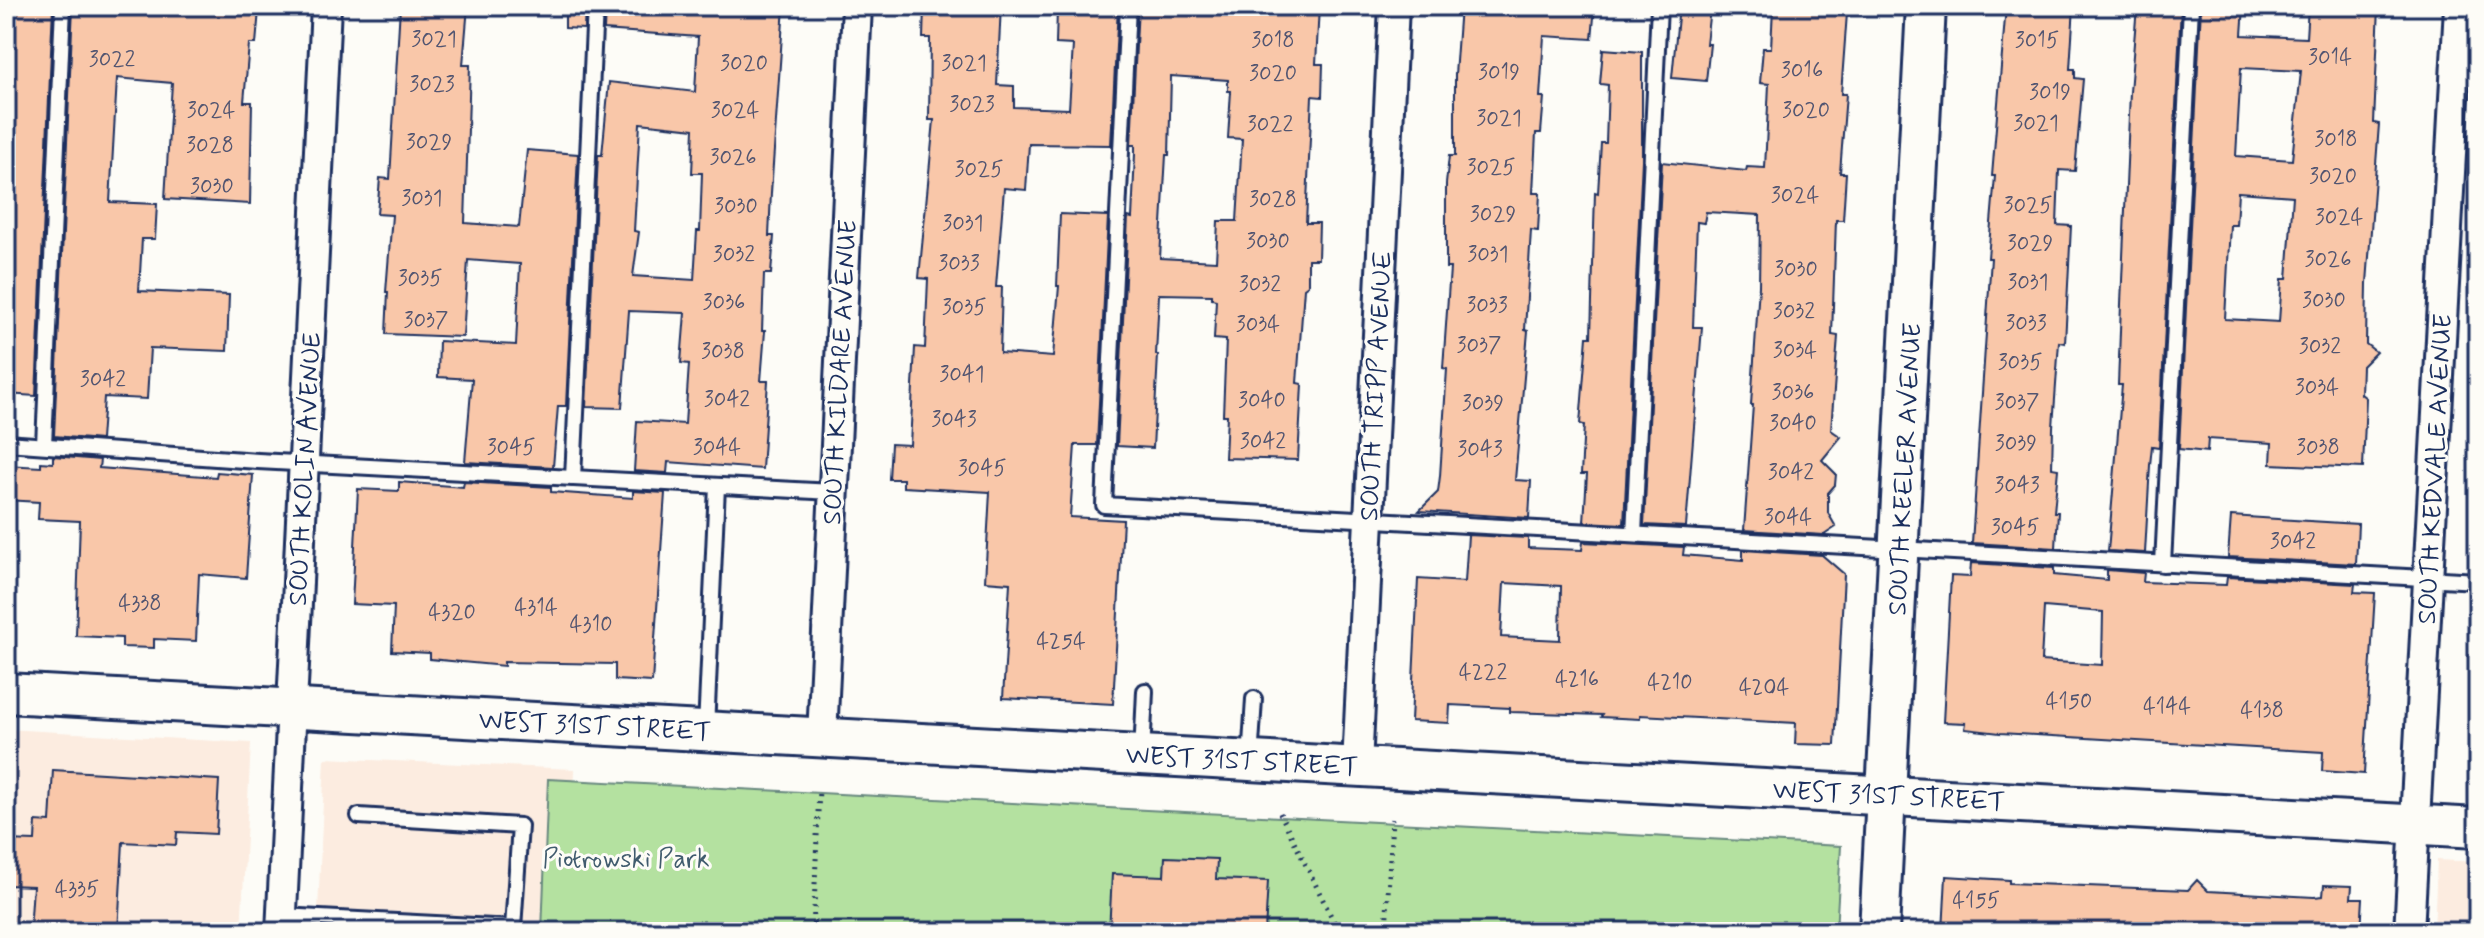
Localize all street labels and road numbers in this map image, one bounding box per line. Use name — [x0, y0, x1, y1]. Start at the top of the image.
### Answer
street label: SOUTH KILDARE AVENUE — [816, 218, 866, 526]
street label: SOUTH TRIPP AVENUE — [1353, 250, 1401, 522]
street label: SOUTH KEDVALE AVENUE — [2411, 313, 2461, 625]
street label: SOUTH KEELER AVENUE — [1881, 322, 1931, 616]
street label: SOUTH KOLIN AVENUE — [282, 331, 330, 607]
street label: WEST 31ST STREET — [478, 704, 712, 750]
street label: WEST 31ST STREET — [1125, 739, 1359, 785]
street label: WEST 31ST STREET — [1772, 774, 2006, 820]

